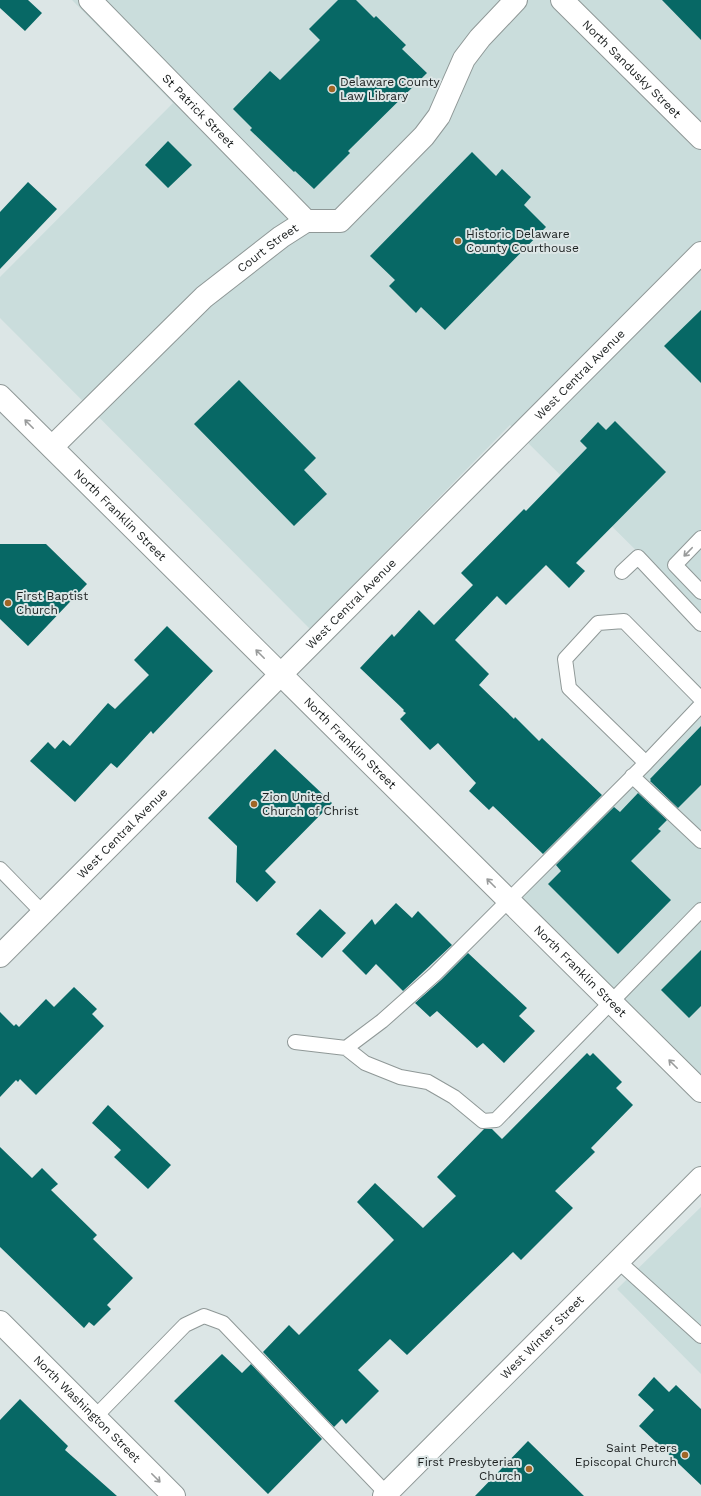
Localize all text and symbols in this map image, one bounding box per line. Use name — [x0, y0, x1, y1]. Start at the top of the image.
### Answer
street label: North Sandusky Street — [579, 17, 684, 121]
street label: St Patrick Street — [159, 71, 237, 151]
place label: Delaware County Law Library — [340, 75, 441, 103]
marker: Delaware County Law Library — [327, 84, 337, 94]
street label: Court Street — [234, 221, 301, 275]
place label: Historic Delaware County Courthouse — [466, 227, 579, 255]
marker: Historic Delaware County Courthouse — [453, 236, 463, 246]
street label: West Central Avenue — [532, 326, 628, 423]
one-way arrow — [24, 419, 34, 429]
street label: North Franklin Street — [71, 466, 169, 564]
one-way arrow — [683, 547, 693, 557]
street label: West Central Avenue — [303, 556, 399, 652]
place label: First Baptist Church — [16, 589, 88, 617]
marker: First Baptist Church — [3, 598, 13, 608]
one-way arrow — [255, 649, 265, 659]
street label: North Franklin Street — [301, 694, 399, 792]
street label: West Central Avenue — [74, 785, 170, 882]
place label: Zion United Church of Christ — [262, 790, 359, 818]
marker: Zion United Church of Christ — [249, 799, 259, 809]
one-way arrow — [486, 878, 496, 888]
street label: North Franklin Street — [531, 923, 629, 1020]
one-way arrow — [668, 1059, 678, 1068]
street label: West Winter Street — [498, 1293, 587, 1382]
street label: North Washington Street — [31, 1353, 143, 1465]
place label: Saint Peters Episcopal Church — [575, 1441, 677, 1469]
marker: Saint Peters Episcopal Church — [680, 1450, 690, 1460]
place label: First Presbyterian Church — [417, 1455, 521, 1483]
marker: First Presbyterian Church — [524, 1464, 534, 1474]
one-way arrow — [151, 1473, 161, 1483]

